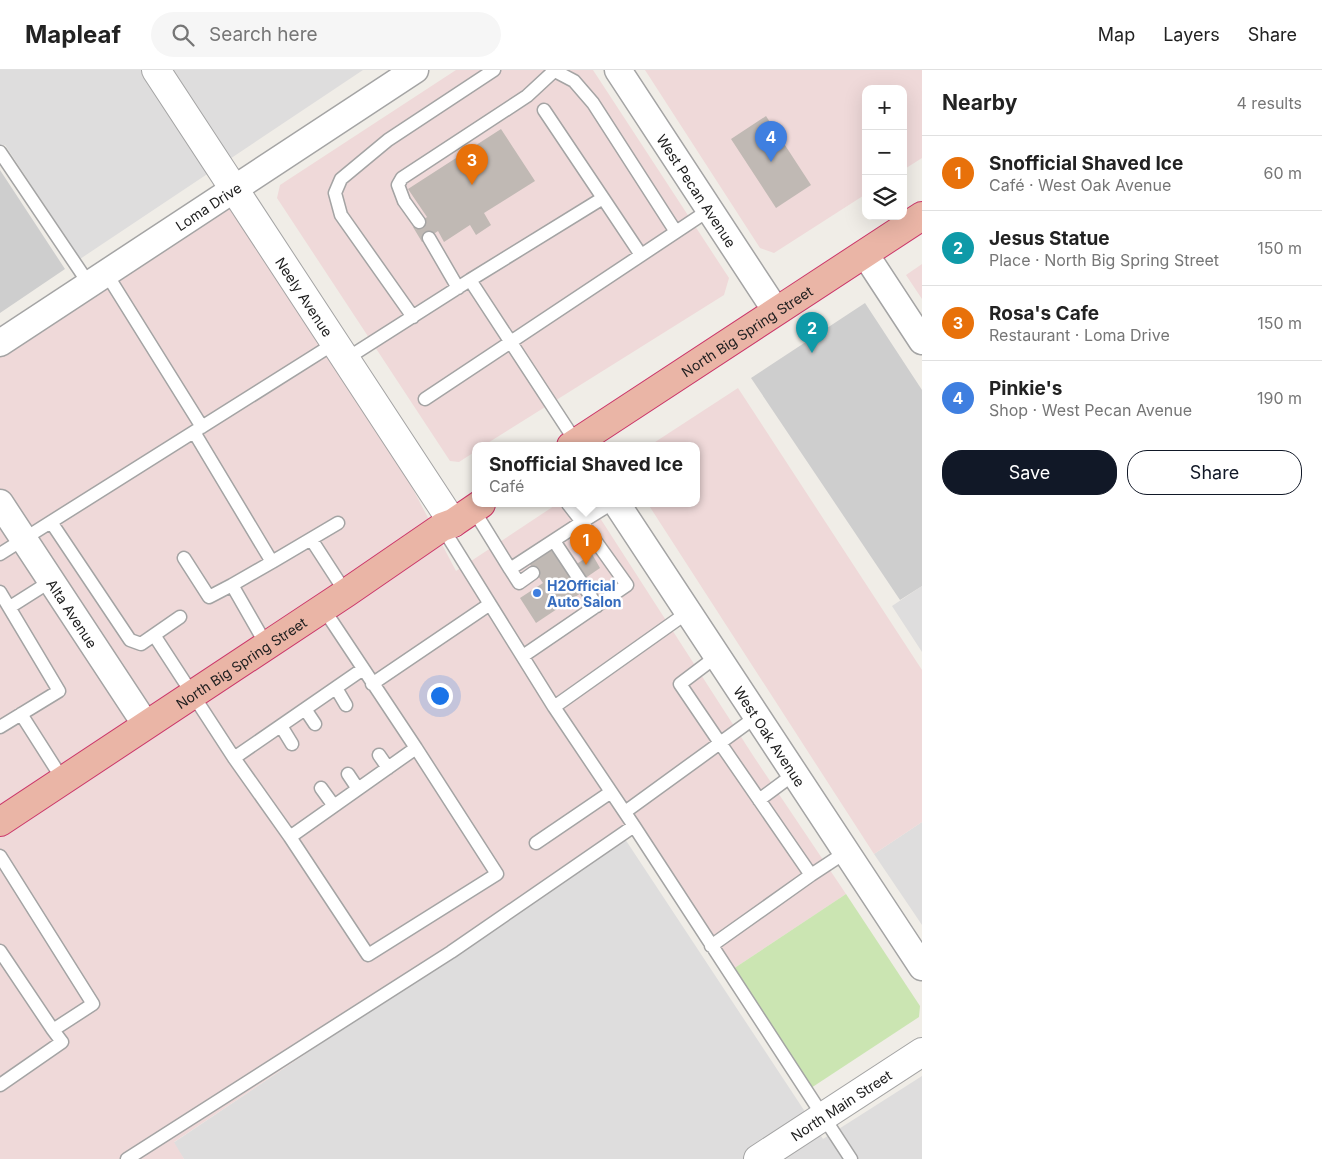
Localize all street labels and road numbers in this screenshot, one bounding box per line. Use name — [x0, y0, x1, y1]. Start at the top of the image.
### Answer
street label: West Pecan Avenue — [654, 131, 740, 250]
street label: Loma Drive — [172, 178, 244, 234]
street label: Neely Avenue — [272, 254, 337, 340]
street label: North Big Spring Street — [678, 282, 816, 380]
street label: Alta Avenue — [44, 576, 101, 651]
street label: North Big Spring Street — [172, 613, 310, 712]
street label: West Oak Avenue — [731, 683, 809, 790]
street label: North Main Street — [787, 1066, 895, 1144]

